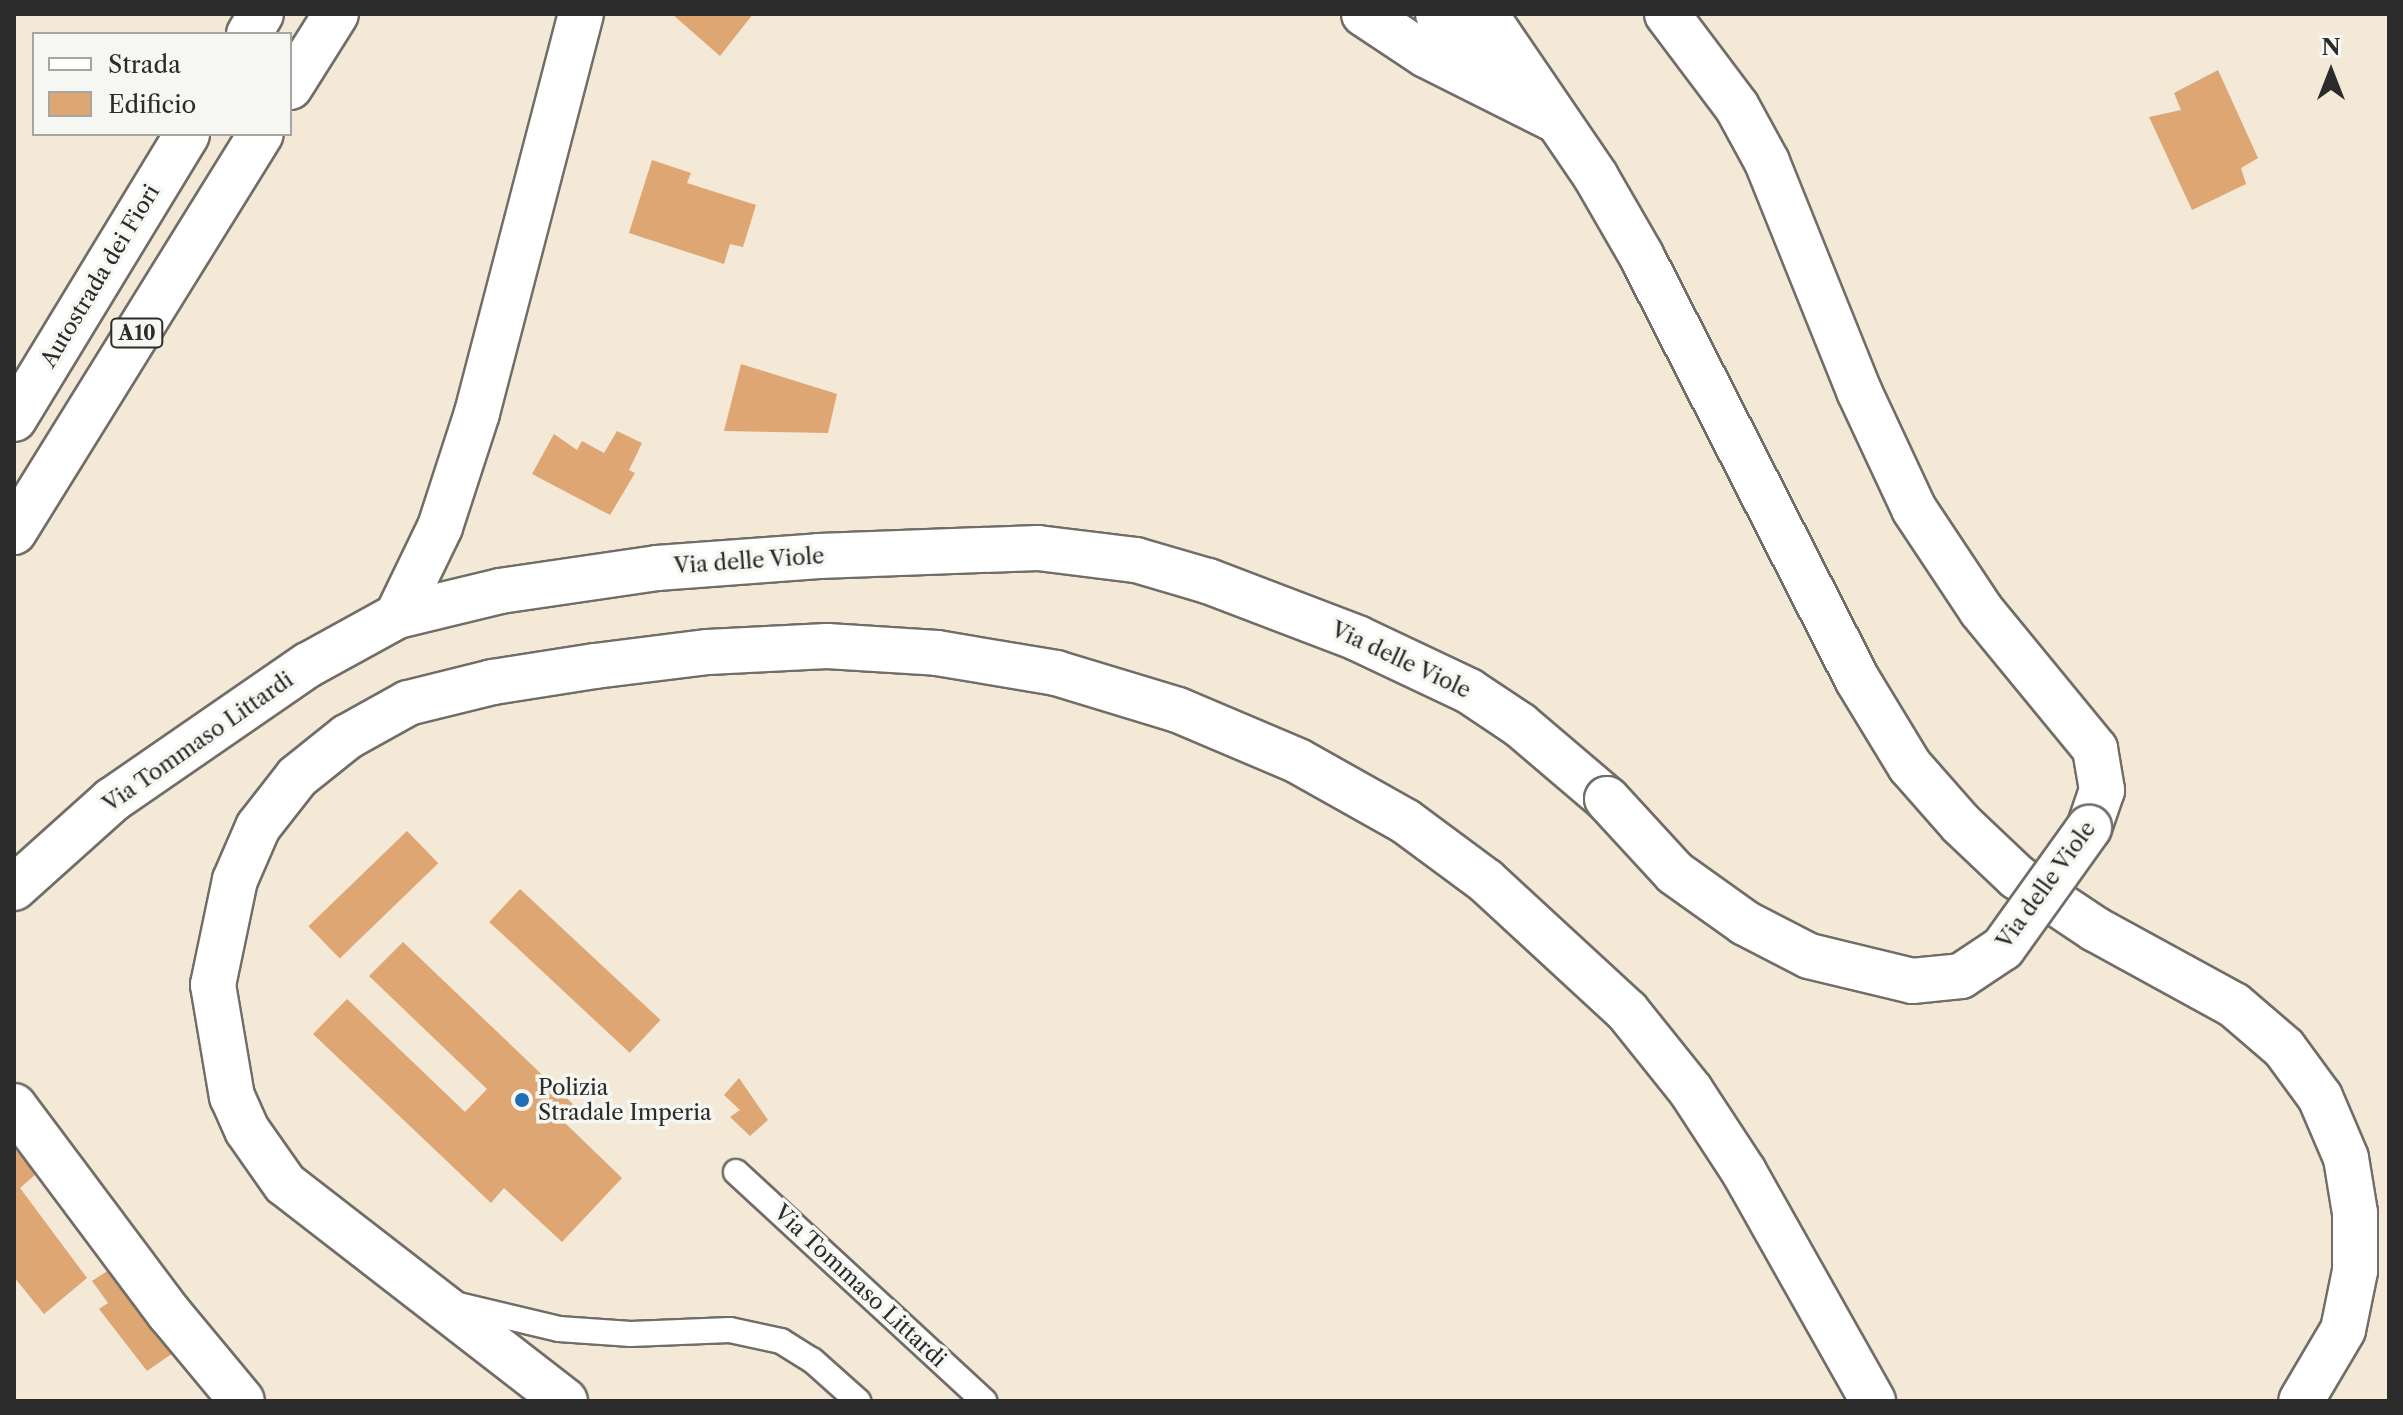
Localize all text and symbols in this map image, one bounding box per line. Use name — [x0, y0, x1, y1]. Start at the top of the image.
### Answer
legend — [32, 32, 292, 136]
north arrow — [2291, 32, 2371, 112]
text: N — [2321, 34, 2341, 61]
text: Strada — [108, 50, 181, 79]
text: Edificio — [108, 90, 196, 119]
street label: Autostrada dei Fiori — [35, 180, 165, 372]
road number: A10 — [109, 317, 165, 349]
street label: Via delle Viole — [672, 543, 826, 579]
street label: Via delle Viole — [1327, 616, 1475, 704]
street label: Via Tommaso Littardi — [98, 666, 298, 818]
street label: Via delle Viole — [1991, 816, 2101, 954]
place label: Polizia Stradale Imperia — [538, 1074, 712, 1126]
marker: Polizia Stradale Imperia — [513, 1091, 531, 1109]
street label: Via Tommaso Littardi — [768, 1199, 952, 1373]

